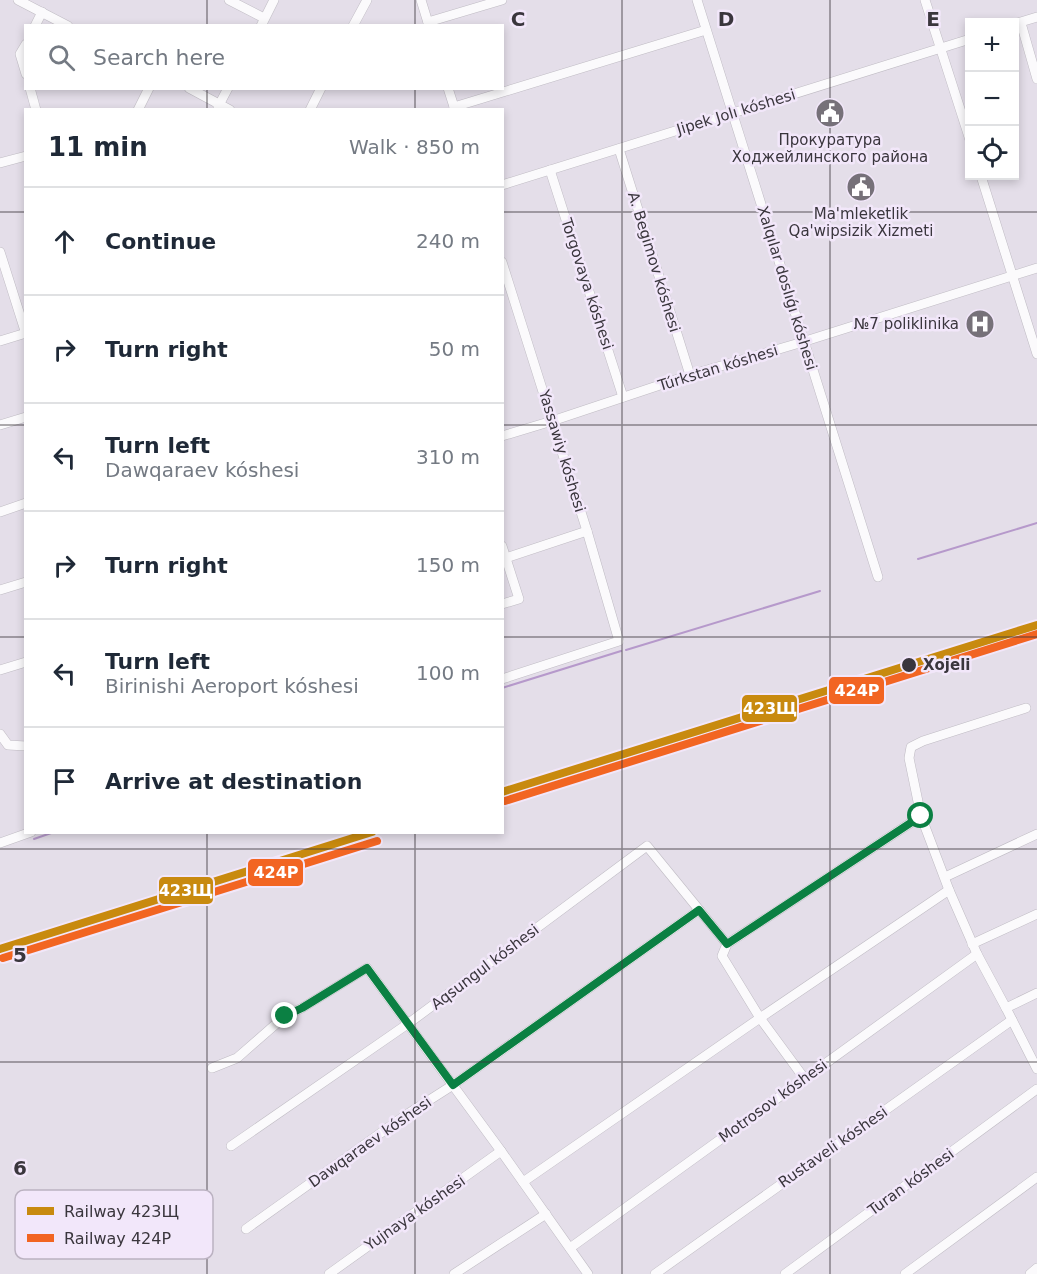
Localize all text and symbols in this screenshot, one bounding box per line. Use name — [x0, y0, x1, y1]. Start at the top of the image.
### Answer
text: C — [511, 7, 525, 31]
text: D — [718, 7, 734, 31]
text: E — [926, 7, 940, 31]
map controls — [965, 18, 1019, 180]
button: + — [965, 18, 1019, 72]
search box — [24, 24, 504, 90]
icon: search — [45, 41, 78, 74]
text: Search here — [93, 45, 225, 70]
button: − — [965, 72, 1019, 126]
street label: Jipek Jolı kóshesi — [673, 85, 798, 139]
public building icon: Прокуратура Ходжейлинского района — [814, 97, 846, 129]
button: locate — [965, 126, 1019, 180]
place label: Прокуратура Ходжейлинского района — [732, 131, 928, 166]
text: 11 min — [48, 132, 148, 162]
text: Walk · 850 m — [349, 135, 480, 159]
public building icon: Ma'mleketlik Qa'wipsizik Xizmeti — [845, 171, 877, 203]
street label: A. Begimov kóshesi — [624, 190, 684, 334]
street label: Xalqılar doslıǵı kóshesi — [753, 204, 821, 372]
place label: Ma'mleketlik Qa'wipsizik Xizmeti — [789, 205, 933, 240]
street label: Torgovaya kóshesi — [557, 215, 617, 352]
icon: ahead — [48, 225, 81, 258]
text: Continue — [105, 229, 216, 254]
text: 240 m — [416, 229, 480, 253]
hospital icon: №7 poliklinika — [964, 308, 996, 340]
place label: №7 poliklinika — [854, 315, 959, 333]
icon: right — [48, 333, 81, 366]
text: Turn right — [105, 337, 228, 362]
text: 50 m — [429, 337, 480, 361]
street label: Túrkstan kóshesi — [655, 341, 780, 395]
street label: Yassawiy kóshesi — [535, 387, 589, 514]
text: Turn left — [105, 433, 210, 458]
icon: left — [48, 441, 81, 474]
text: 310 m — [416, 445, 480, 469]
text: Dawqaraev kóshesi — [105, 458, 299, 482]
icon: right — [48, 549, 81, 582]
text: Turn right — [105, 553, 228, 578]
text: 150 m — [416, 553, 480, 577]
text: Turn left — [105, 649, 210, 674]
marker: Xojeli — [900, 656, 918, 674]
place label: Xojeli — [923, 656, 970, 674]
icon: left — [48, 657, 81, 690]
text: 100 m — [416, 661, 480, 685]
text: Birinishi Aeroport kóshesi — [105, 674, 359, 698]
line badge: 424Р — [828, 676, 885, 705]
text: 424Р — [834, 681, 880, 700]
line badge: 423Щ — [741, 694, 798, 723]
text: 423Щ — [743, 699, 797, 718]
icon: arrive — [48, 765, 81, 798]
text: Arrive at destination — [105, 769, 362, 794]
route start — [907, 802, 933, 828]
line badge: 424Р — [247, 858, 304, 887]
text: 424Р — [253, 863, 299, 882]
line badge: 423Щ — [158, 876, 214, 905]
text: 423Щ — [159, 881, 213, 900]
street label: Aqsungul kóshesi — [428, 921, 542, 1013]
text: 5 — [13, 943, 27, 967]
route end — [271, 1002, 297, 1028]
street label: Motrosov kóshesi — [715, 1056, 831, 1146]
street label: Dawqaraev kóshesi — [305, 1093, 435, 1191]
street label: Rustaveli kóshesi — [775, 1103, 891, 1191]
street label: Turan kóshesi — [864, 1145, 958, 1220]
text: 6 — [13, 1156, 27, 1180]
street label: Yujnaya kóshesi — [360, 1172, 469, 1255]
legend — [15, 1190, 213, 1259]
text: Railway 423Щ — [64, 1202, 179, 1221]
text: Railway 424Р — [64, 1229, 171, 1248]

